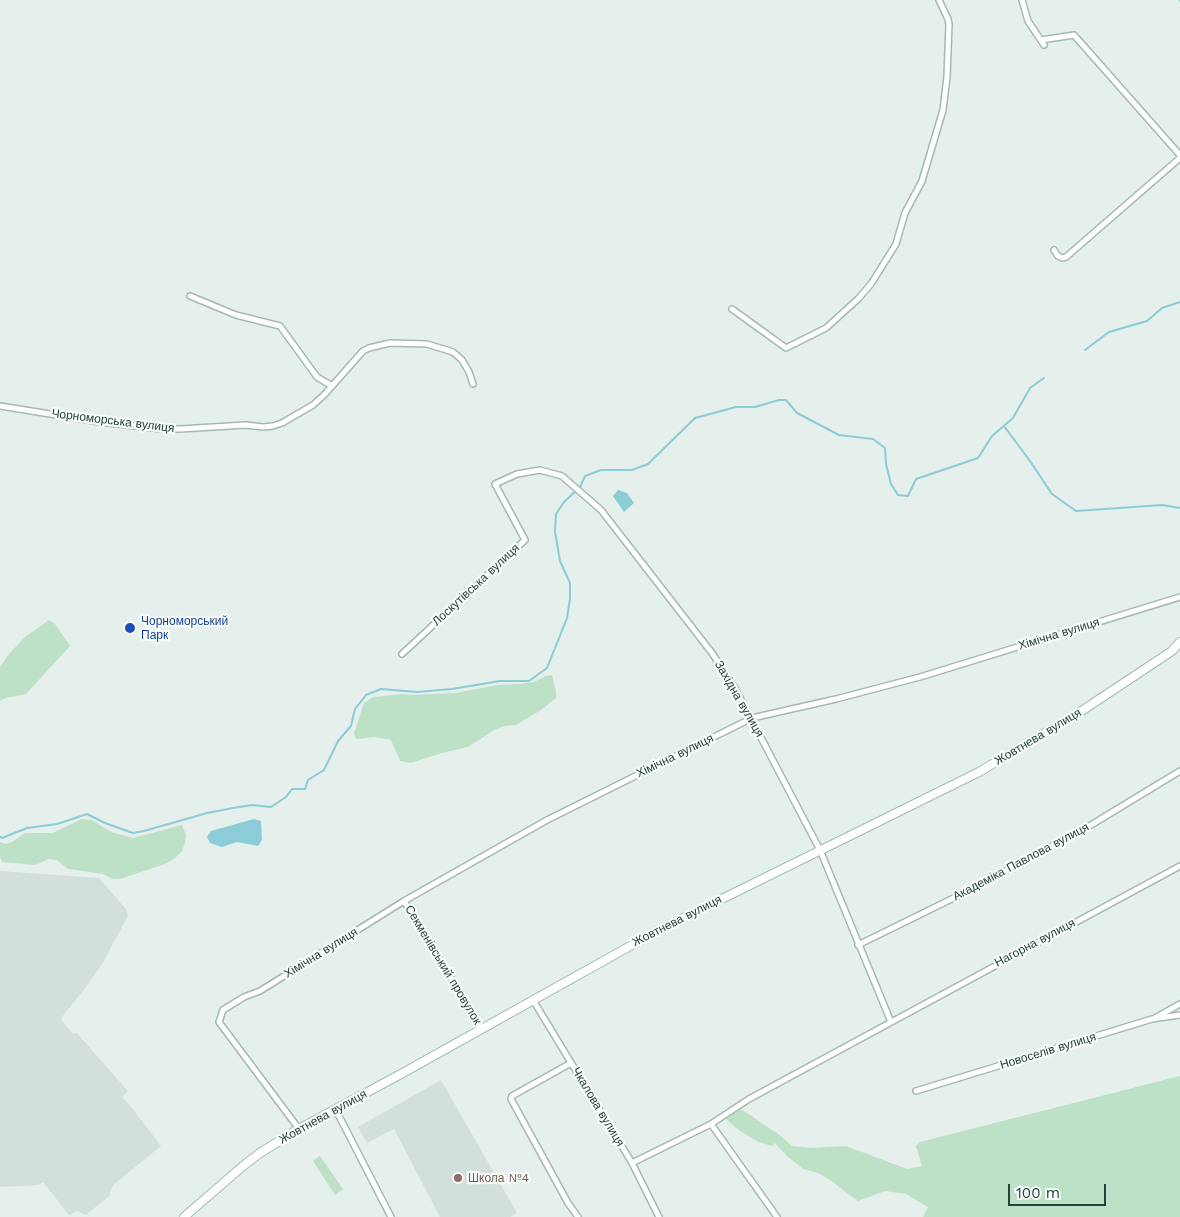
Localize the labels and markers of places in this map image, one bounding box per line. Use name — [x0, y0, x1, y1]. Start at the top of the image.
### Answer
place label: Чорноморський Парк — [141, 614, 228, 642]
marker: Чорноморський Парк — [123, 621, 137, 635]
place label: Школа №4 — [468, 1171, 529, 1185]
marker: Школа №4 — [452, 1172, 464, 1184]

